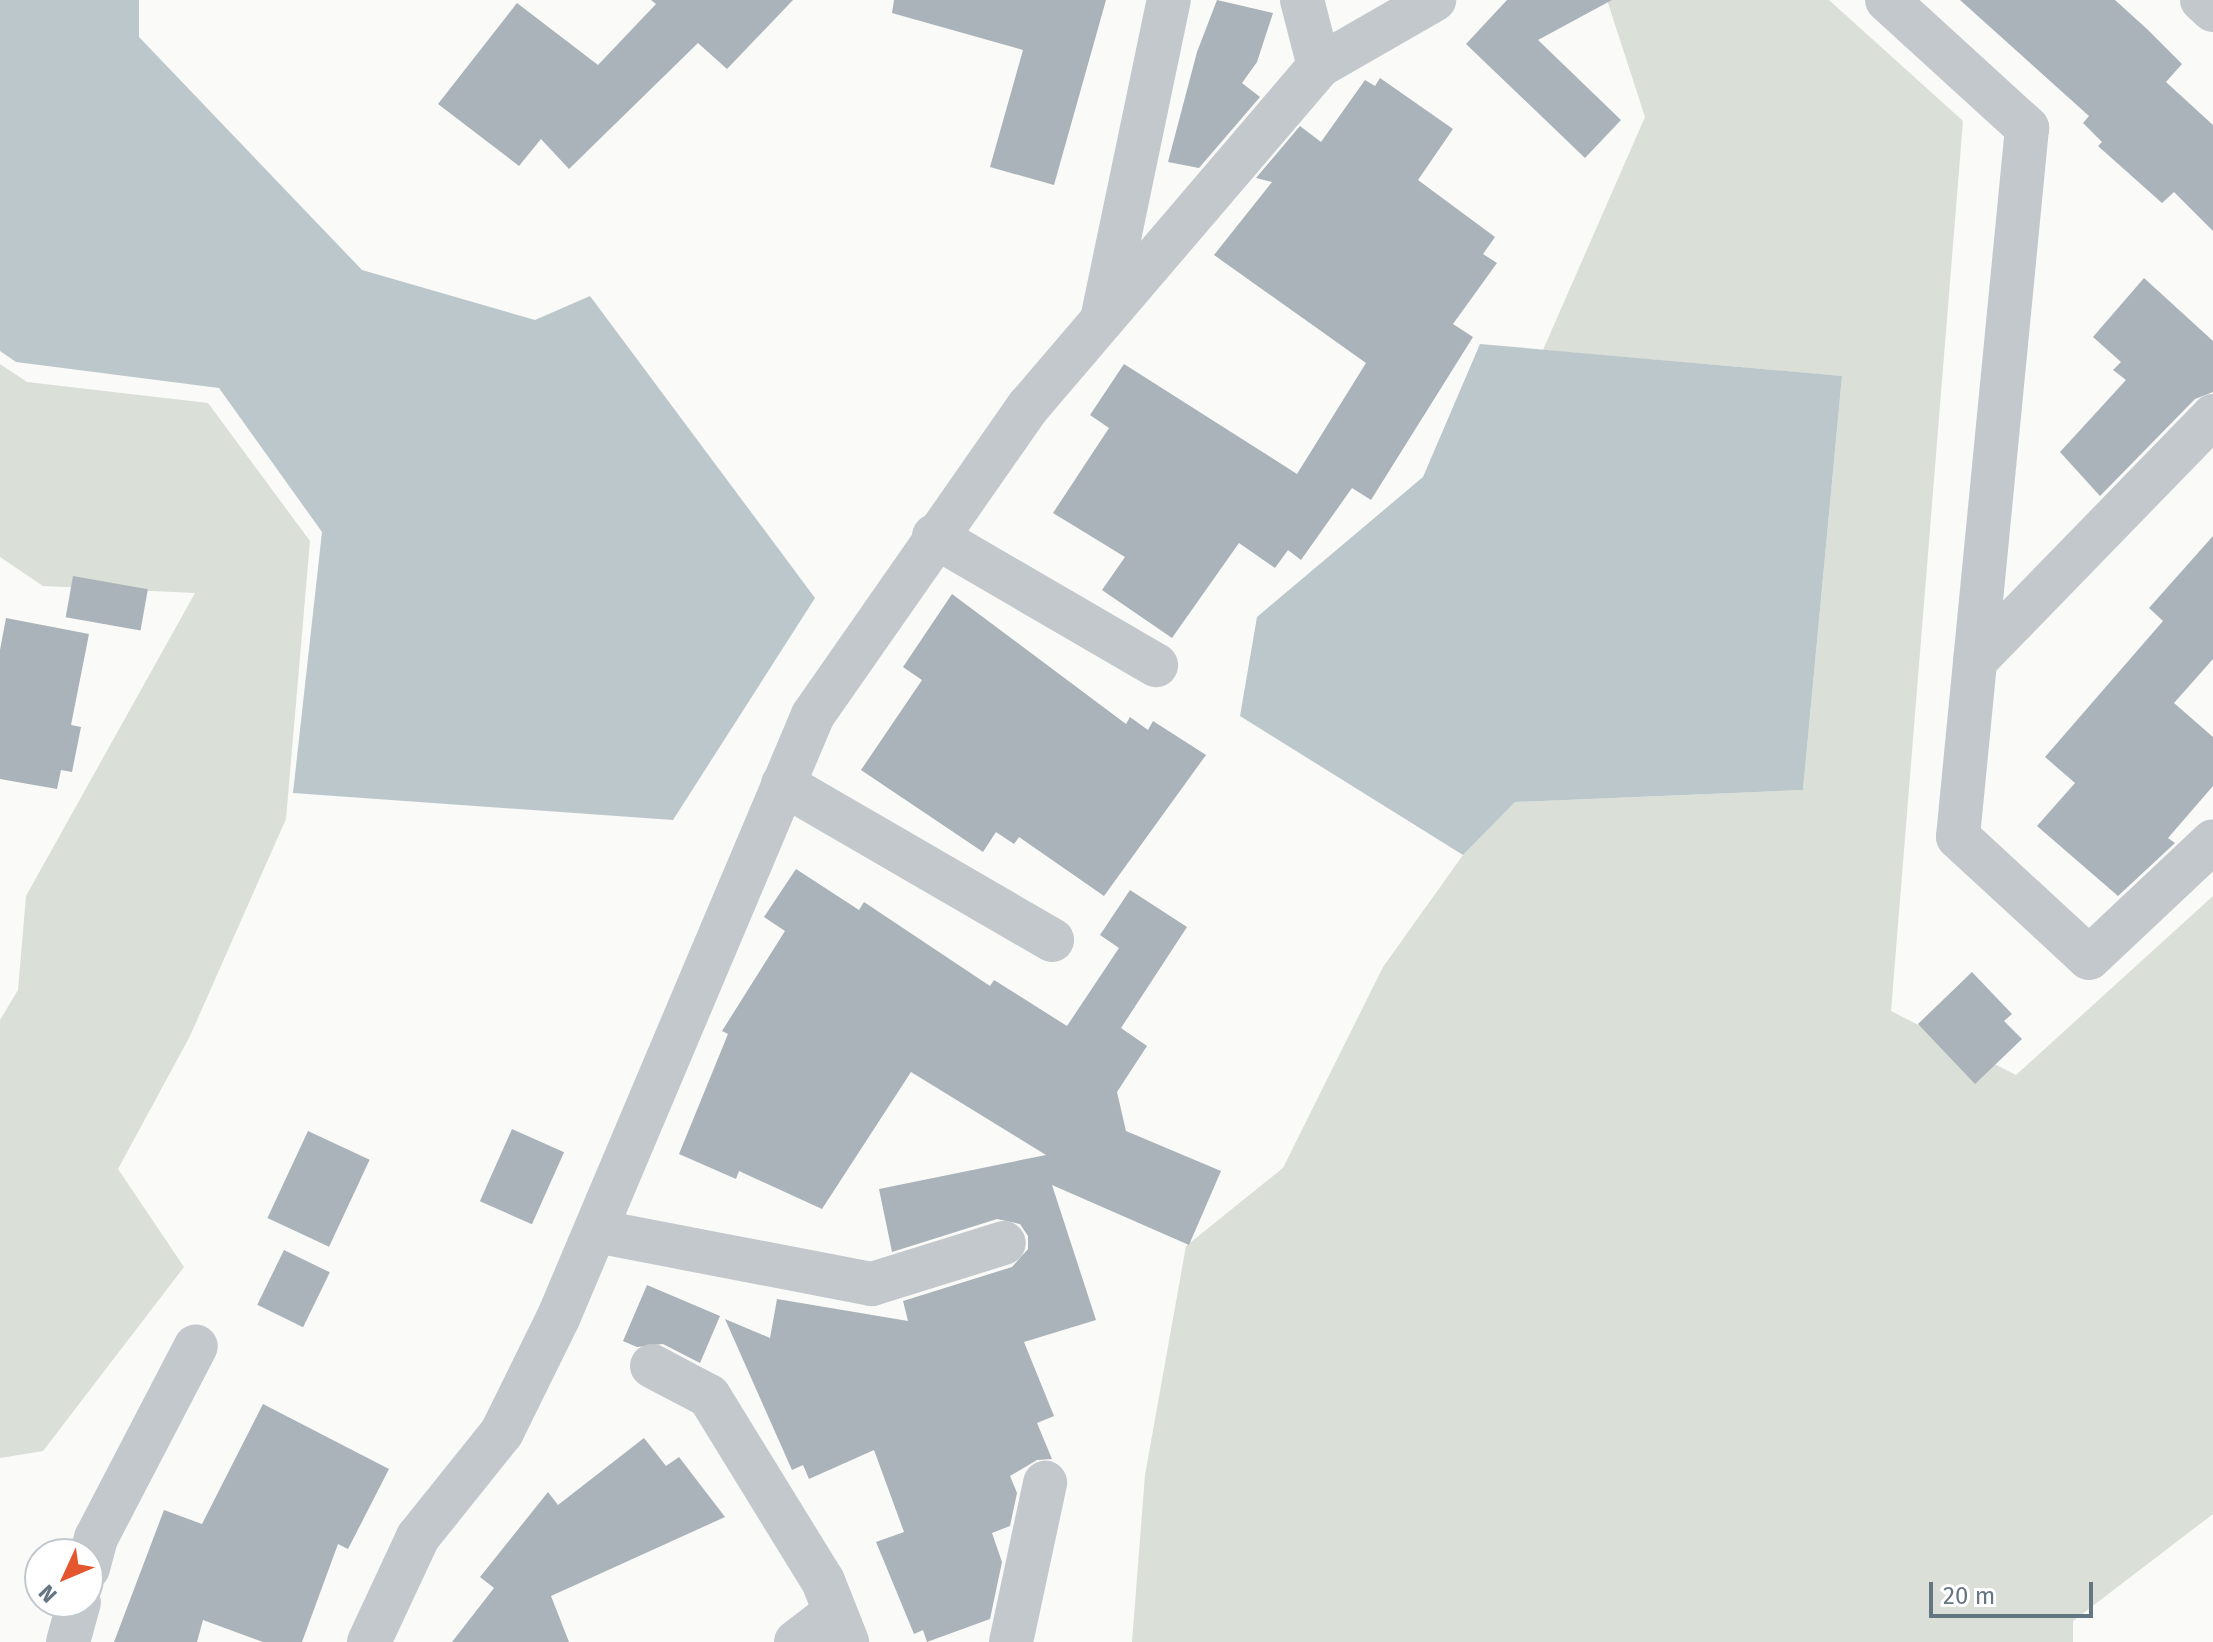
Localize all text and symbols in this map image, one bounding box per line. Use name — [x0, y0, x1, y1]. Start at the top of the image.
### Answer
north arrow — [24, 1538, 104, 1618]
scale bar — [1933, 1566, 2097, 1616]
text: N — [33, 1579, 63, 1608]
text: 20 m — [1943, 1582, 1995, 1610]

